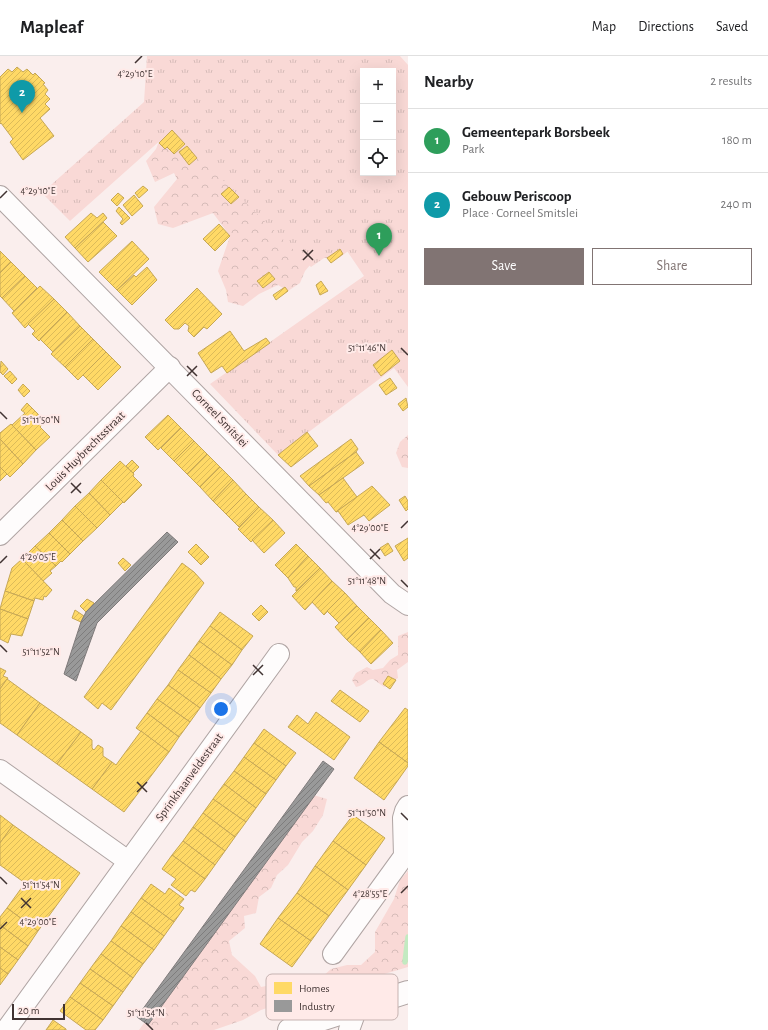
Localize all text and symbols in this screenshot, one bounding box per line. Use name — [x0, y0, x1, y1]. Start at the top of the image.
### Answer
text: Mapleaf — [20, 18, 83, 37]
text: Map — [592, 20, 616, 34]
text: Directions — [638, 20, 694, 34]
text: Saved — [716, 20, 748, 34]
map controls — [360, 68, 396, 176]
button: + — [360, 68, 396, 104]
text: 4°29'10"E — [118, 69, 153, 79]
text: Nearby — [424, 73, 474, 90]
text: 2 results — [710, 75, 752, 88]
pin: 2 — [9, 80, 35, 113]
button: − — [360, 104, 396, 140]
text: Gemeentepark Borsbeek — [462, 125, 610, 140]
text: 1 — [435, 134, 439, 147]
text: 180 m — [722, 134, 752, 147]
button: locate — [360, 140, 396, 176]
text: Park — [462, 143, 484, 156]
text: 4°29'10"E — [21, 186, 56, 196]
text: Gebouw Periscoop — [462, 189, 572, 204]
text: 2 — [434, 198, 440, 211]
text: 240 m — [720, 198, 752, 211]
text: Place · Corneel Smitslei — [462, 207, 578, 220]
pin: 1 — [366, 223, 392, 256]
button: Save — [424, 248, 584, 285]
button: Share — [592, 248, 752, 285]
text: 51°11'46"N — [348, 343, 386, 353]
street label: Corneel Smitslei — [189, 387, 251, 449]
street label: Louis Huybrechtsstraat — [43, 409, 128, 494]
text: 51°11'50"N — [22, 415, 60, 425]
text: 4°29'00"E — [352, 523, 389, 533]
text: 4°29'05"E — [20, 552, 56, 562]
text: 51°11'48"N — [348, 576, 386, 586]
text: 51°11'52"N — [22, 647, 60, 657]
your location — [211, 699, 231, 719]
street label: Sprinkhaanveldestraat — [153, 731, 225, 823]
text: 51°11'50"N — [348, 808, 386, 818]
text: 51°11'54"N — [22, 880, 60, 890]
text: 4°28'55"E — [353, 889, 388, 899]
text: 4°29'00"E — [20, 917, 57, 927]
legend — [266, 974, 398, 1020]
text: Homes — [299, 983, 330, 994]
text: Industry — [299, 1001, 335, 1012]
scale bar — [12, 1002, 65, 1021]
text: 20 m — [18, 1005, 39, 1016]
text: 51°11'54"N — [127, 1008, 165, 1018]

